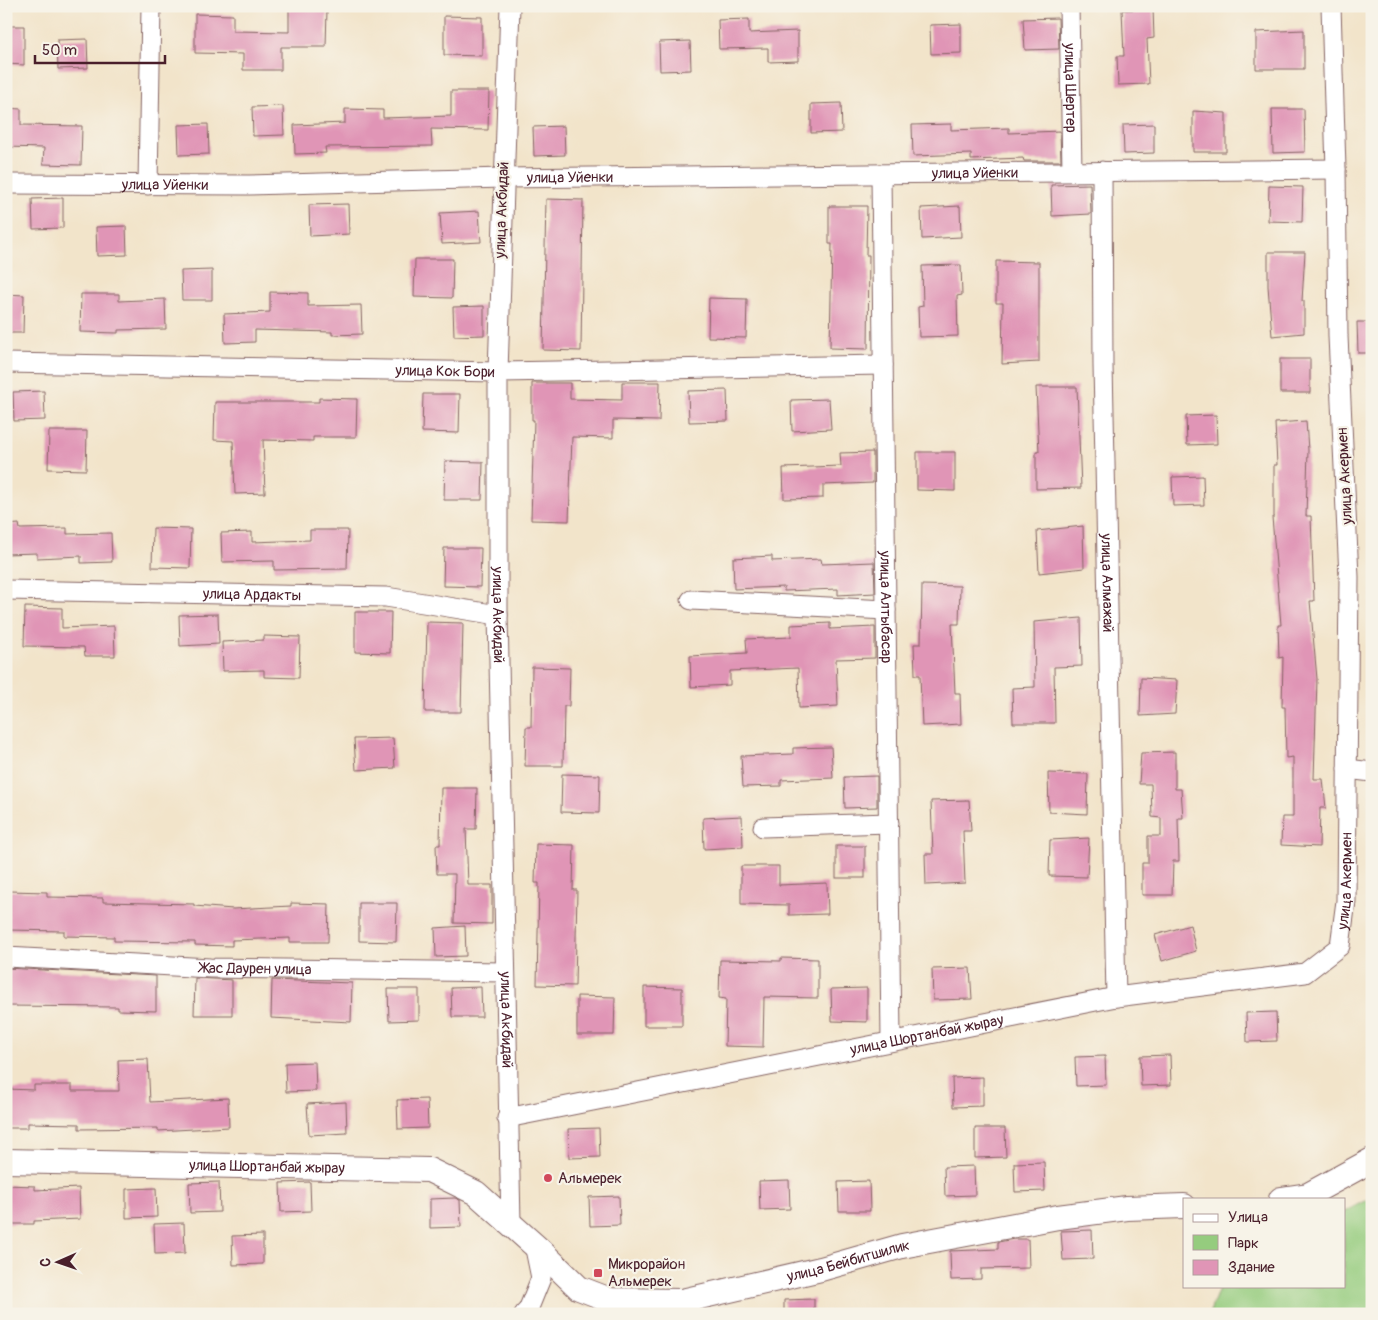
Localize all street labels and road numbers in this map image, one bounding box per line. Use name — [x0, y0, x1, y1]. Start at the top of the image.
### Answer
street label: улица Шертер — [1060, 42, 1081, 133]
street label: улица Акбидай — [491, 161, 513, 260]
street label: улица Уйенки — [931, 163, 1018, 183]
street label: улица Уйенки — [526, 167, 613, 187]
street label: улица Уйенки — [121, 175, 208, 194]
street label: улица Кок Бори — [394, 361, 495, 381]
street label: улица Акермен — [1333, 427, 1357, 526]
street label: улица Алмажай — [1097, 532, 1118, 633]
street label: улица Алтыбасар — [876, 549, 896, 663]
street label: улица Акбидай — [489, 565, 509, 663]
street label: улица Ардакты — [202, 584, 301, 605]
street label: улица Акермен — [1333, 832, 1356, 932]
street label: Жас Даурен улица — [197, 958, 312, 979]
street label: улица Акбидай — [496, 970, 517, 1068]
street label: улица Шортанбай жырау — [848, 1010, 1006, 1059]
street label: улица Шортанбай жырау — [188, 1155, 346, 1178]
street label: улица Бейбитшилик — [784, 1235, 912, 1286]

